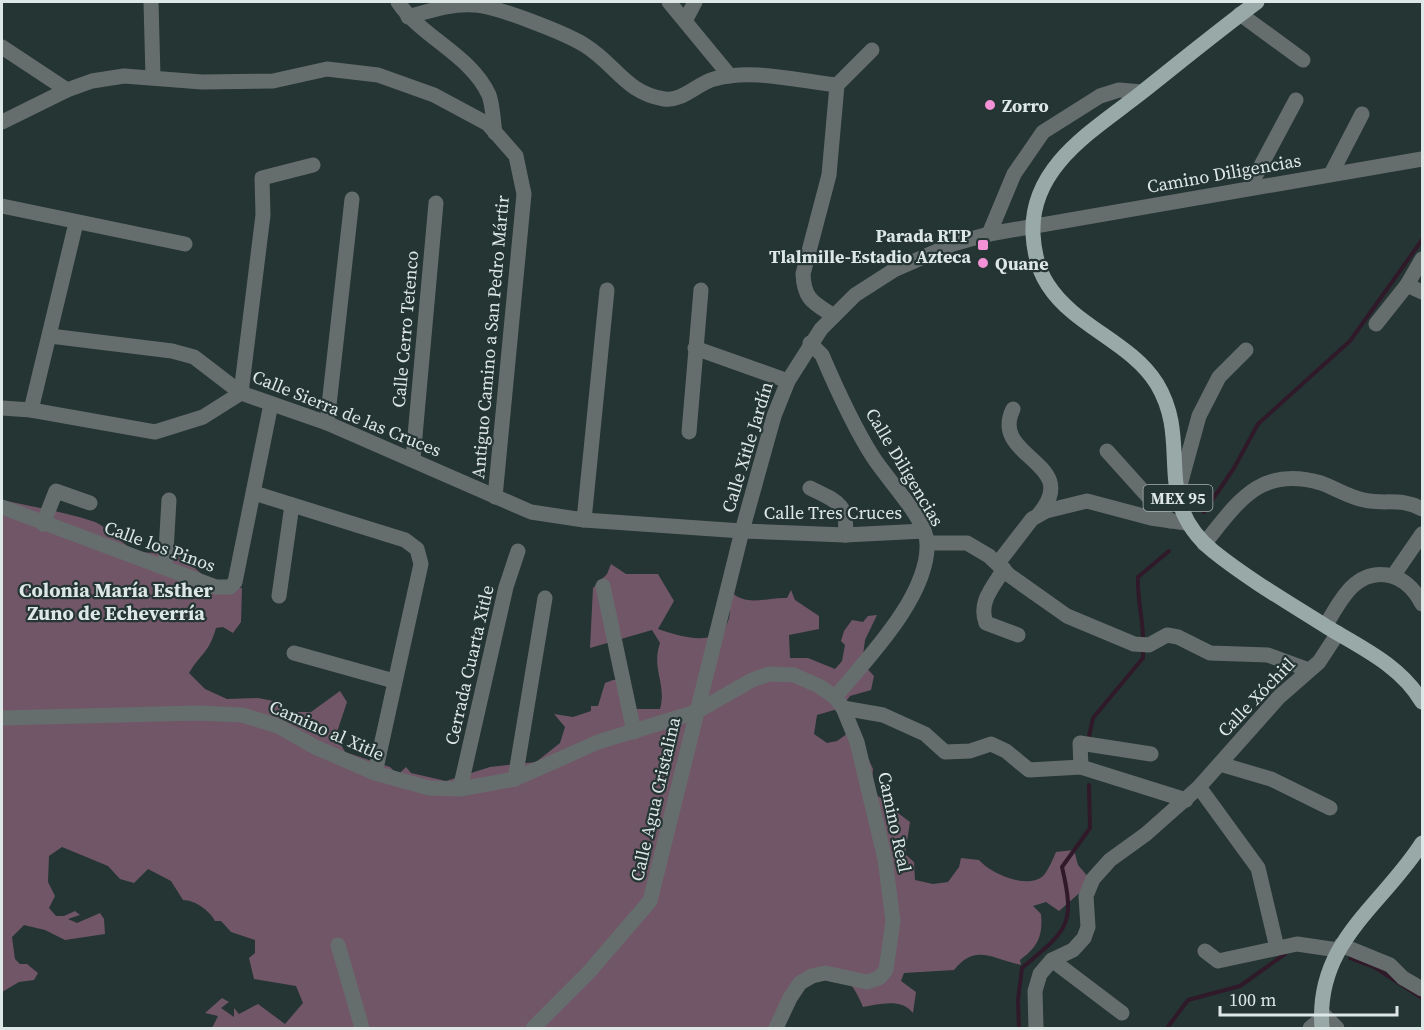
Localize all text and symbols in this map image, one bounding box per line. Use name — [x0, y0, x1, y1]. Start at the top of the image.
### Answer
place label: Zorro — [1002, 93, 1049, 118]
marker: Zorro — [983, 98, 997, 112]
street label: Camino Diligencias — [1145, 147, 1303, 199]
street label: Antiguo Camino a San Pedro Mártir — [465, 194, 515, 480]
place label: Parada RTP Tlalmille-Estadio Azteca — [769, 223, 971, 269]
marker: Parada RTP Tlalmille-Estadio Azteca — [976, 238, 990, 252]
street label: Calle Cerro Tetenco — [386, 249, 424, 408]
place label: Quane — [995, 251, 1049, 276]
marker: Quane — [976, 256, 990, 270]
street label: Calle Sierra de las Cruces — [249, 364, 445, 462]
street label: Calle Xitle Jardín — [715, 378, 779, 515]
street label: Calle Diligencias — [860, 403, 950, 531]
road number: MEX 95 — [1144, 485, 1212, 511]
street label: Calle Tres Cruces — [764, 500, 902, 525]
street label: Calle los Pinos — [101, 514, 219, 578]
district label: Colonia María Esther Zuno de Echeverría — [19, 576, 214, 627]
street label: Cerrada Cuarta Xitle — [438, 583, 500, 747]
street label: Calle Xóchitl — [1212, 652, 1300, 742]
street label: Camino al Xitle — [266, 694, 388, 766]
street label: Calle Agua Cristalina — [624, 714, 686, 884]
street label: Camino Real — [872, 769, 918, 875]
scale bar — [1220, 979, 1397, 1017]
text: 100 m — [1229, 987, 1276, 1012]

